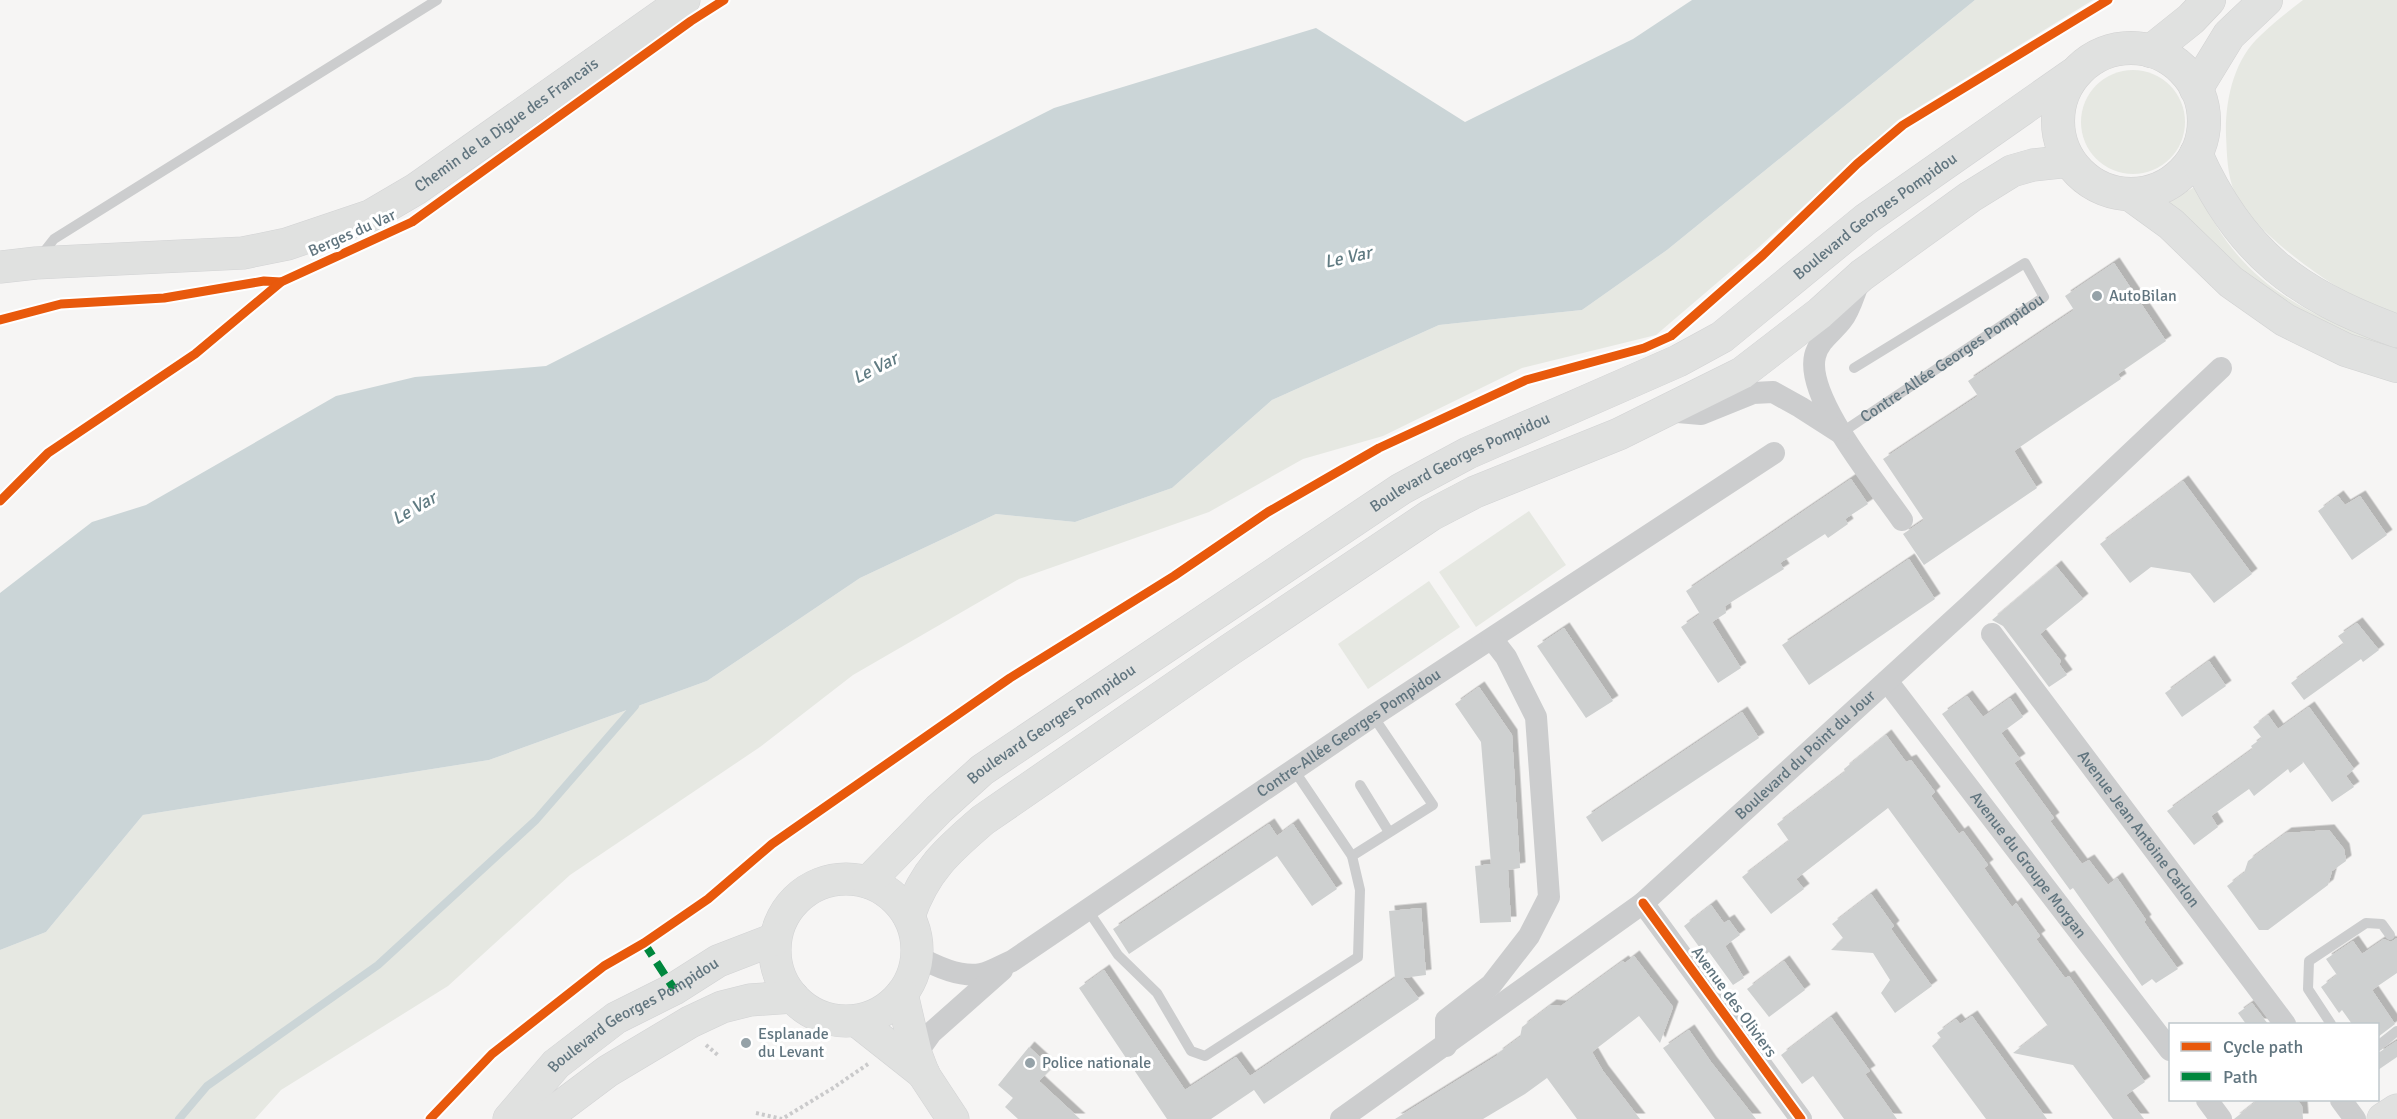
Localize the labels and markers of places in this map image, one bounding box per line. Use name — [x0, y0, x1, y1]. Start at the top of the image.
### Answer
place label: AutoBilan — [2109, 286, 2177, 306]
marker: AutoBilan — [2090, 289, 2104, 303]
place label: Esplanade du Levant — [758, 1024, 829, 1062]
marker: Esplanade du Levant — [739, 1036, 753, 1050]
place label: Police nationale — [1042, 1053, 1151, 1073]
marker: Police nationale — [1023, 1056, 1037, 1070]

